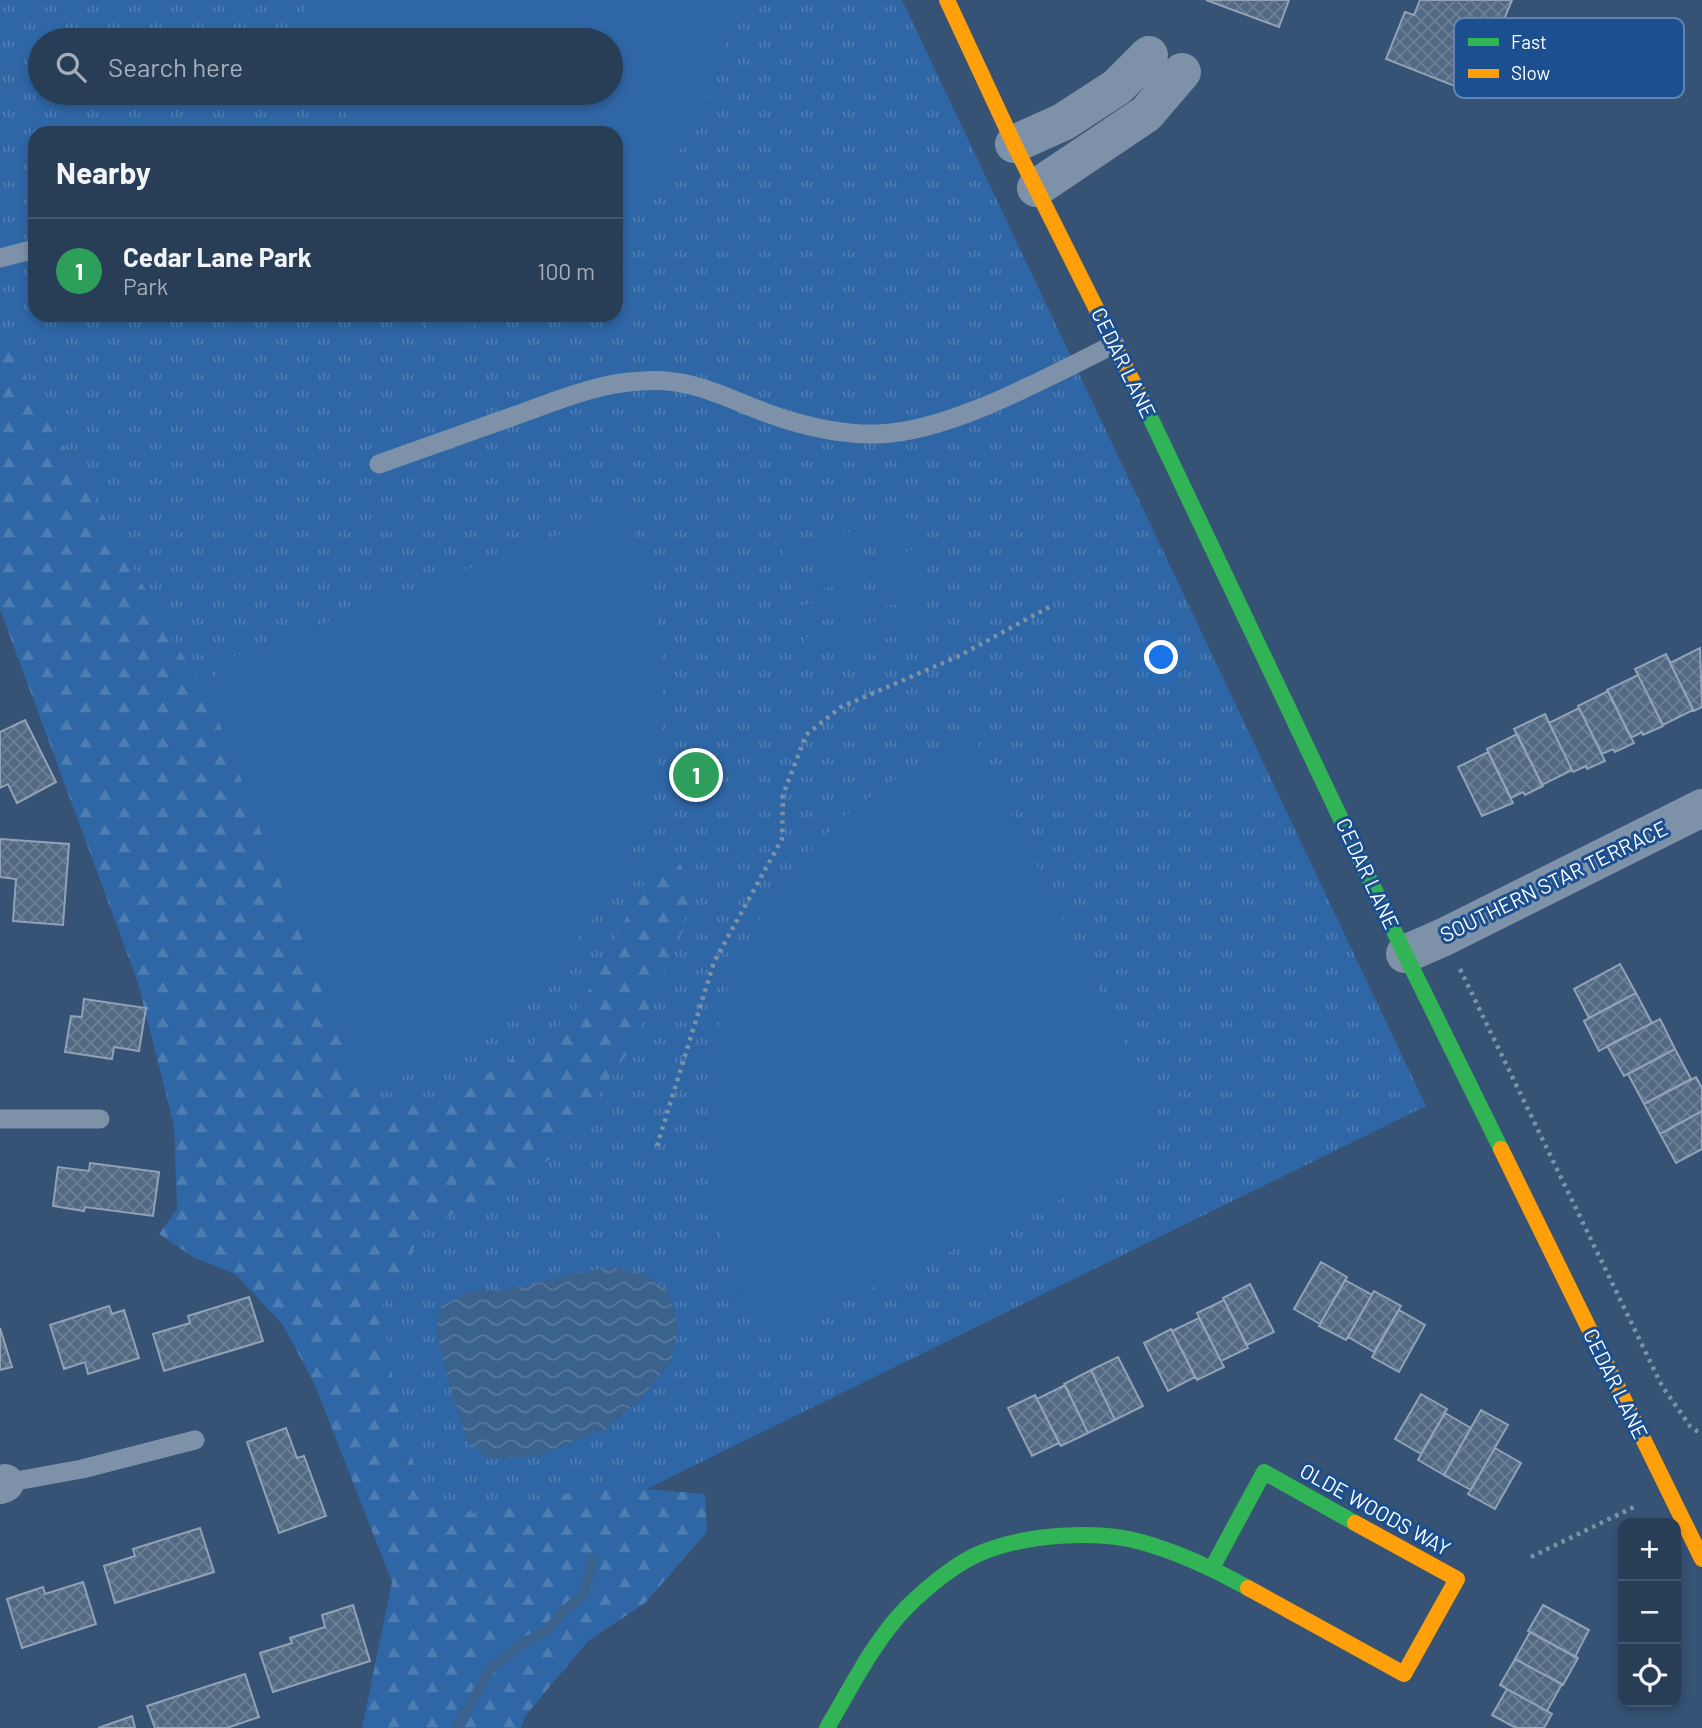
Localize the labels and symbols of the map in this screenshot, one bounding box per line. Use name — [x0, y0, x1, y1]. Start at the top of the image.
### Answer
legend — [1454, 18, 1684, 98]
text: Fast — [1511, 30, 1547, 53]
text: Slow — [1511, 61, 1550, 84]
street label: CEDAR LANE — [1087, 303, 1162, 422]
your location — [1144, 640, 1178, 674]
pin: 1 — [673, 749, 719, 801]
street label: CEDAR LANE — [1332, 814, 1405, 933]
street label: SOUTHERN STAR TERRACE — [1435, 815, 1671, 947]
street label: CEDAR LANE — [1579, 1324, 1654, 1443]
street label: OLDE WOODS WAY — [1296, 1457, 1455, 1560]

